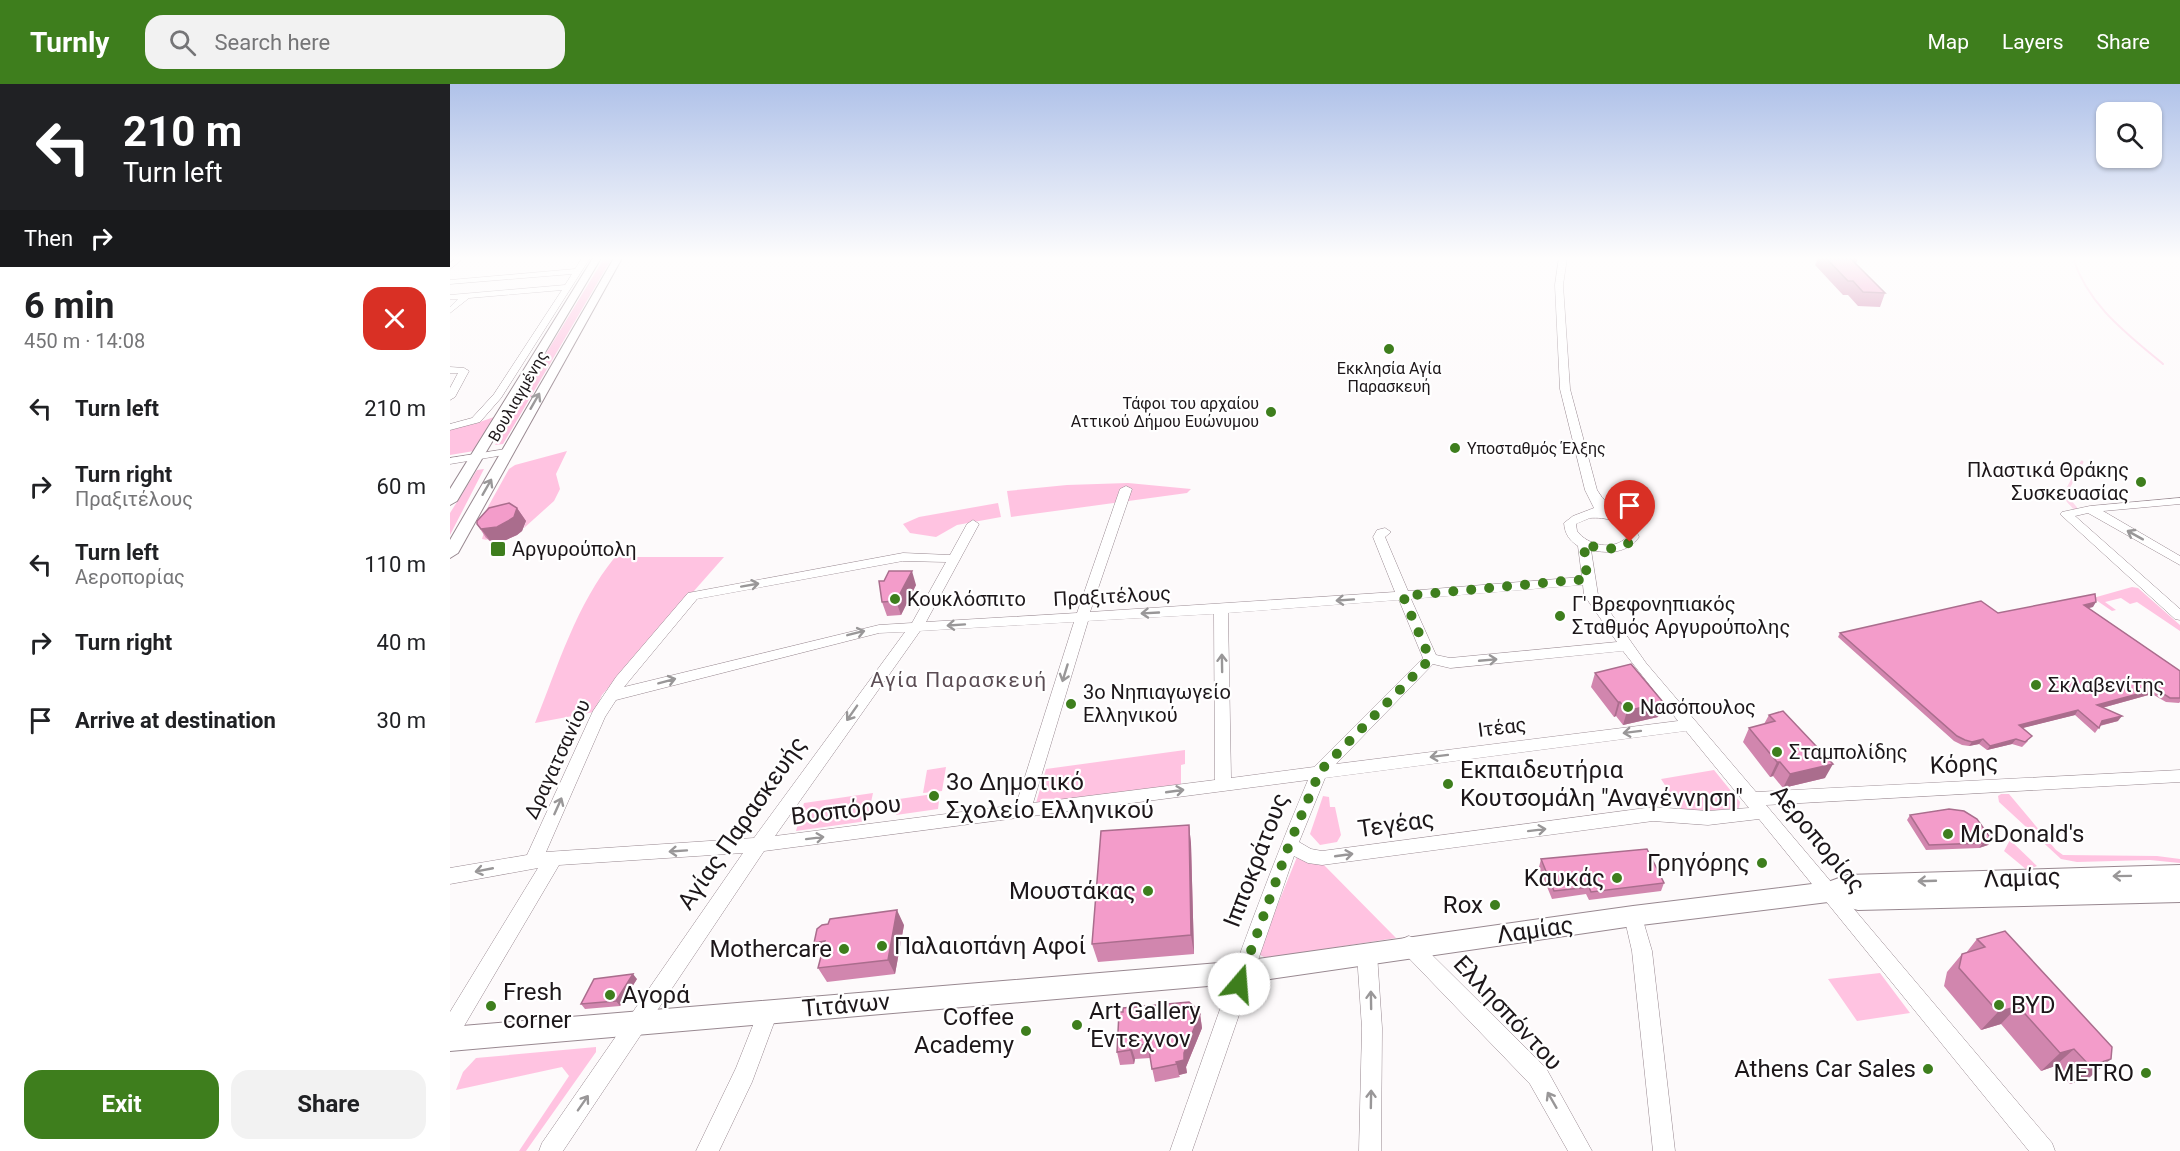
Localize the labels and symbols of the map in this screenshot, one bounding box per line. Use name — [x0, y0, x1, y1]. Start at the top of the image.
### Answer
marker: Εκκλησία Αγία Παρασκευή — [1382, 342, 1396, 356]
street label: Βουλιαγμένης — [484, 347, 552, 445]
place label: Εκκλησία Αγία Παρασκευή — [1337, 359, 1441, 396]
one-way arrow — [530, 393, 542, 410]
place label: Τάφοι του αρχαίου Αττικού Δήμου Ευώνυμου — [1071, 394, 1259, 431]
marker: Τάφοι του αρχαίου Αττικού Δήμου Ευώνυμου — [1264, 405, 1278, 419]
place label: Υποσταθμός Έλξης — [1467, 439, 1606, 458]
marker: Υποσταθμός Έλξης — [1448, 441, 1462, 455]
place label: Πλαστικά Θράκης Συσκευασίας — [1967, 458, 2129, 505]
marker: Πλαστικά Θράκης Συσκευασίας — [2134, 475, 2148, 489]
one-way arrow — [481, 479, 493, 496]
pin — [1604, 480, 1655, 542]
one-way arrow — [2127, 529, 2144, 541]
place label: Αργυρούπολη — [512, 537, 637, 561]
marker: Αργυρούπολη — [489, 540, 507, 558]
one-way arrow — [740, 579, 760, 590]
street label: Πραξιτέλους — [1052, 581, 1172, 611]
place label: Κουκλόσπιτο — [907, 587, 1026, 611]
marker: Κουκλόσπιτο — [888, 592, 902, 606]
place label: Γ' Βρεφονηπιακός Σταθμός Αργυρούπολης — [1572, 592, 1790, 639]
one-way arrow — [1335, 595, 1355, 606]
one-way arrow — [1141, 608, 1161, 619]
marker: Γ' Βρεφονηπιακός Σταθμός Αργυρούπολης — [1553, 609, 1567, 623]
one-way arrow — [946, 619, 966, 630]
one-way arrow — [846, 626, 865, 638]
one-way arrow — [1216, 654, 1228, 674]
one-way arrow — [1477, 654, 1497, 665]
one-way arrow — [1059, 663, 1070, 682]
district label: Αγία Παρασκευή — [870, 668, 1048, 692]
place label: Σκλαβενίτης — [2048, 673, 2164, 697]
one-way arrow — [657, 675, 676, 687]
marker: Σκλαβενίτης — [2029, 678, 2043, 692]
place label: 3ο Νηπιαγωγείο Ελληνικού — [1083, 680, 1231, 727]
street label: Δραγατσανίου — [519, 695, 595, 823]
place label: Νασόπουλος — [1640, 695, 1756, 719]
marker: 3ο Νηπιαγωγείο Ελληνικού — [1064, 697, 1078, 711]
marker: Νασόπουλος — [1621, 700, 1635, 714]
one-way arrow — [846, 704, 858, 720]
street label: Ιτέας — [1476, 712, 1528, 742]
one-way arrow — [1623, 727, 1643, 738]
street label: Αγίας Παρασκευής — [672, 731, 812, 915]
place label: Σταμπολίδης — [1789, 740, 1908, 764]
marker: Σταμπολίδης — [1770, 745, 1784, 759]
street label: Κόρης — [1929, 748, 1999, 780]
one-way arrow — [1429, 751, 1449, 762]
place label: Εκπαιδευτήρια Κουτσομάλη "Αναγέννηση" — [1460, 756, 1743, 812]
place label: 3ο Δημοτικό Σχολείο Ελληνικού — [946, 768, 1154, 824]
marker: Εκπαιδευτήρια Κουτσομάλη "Αναγέννηση" — [1441, 777, 1455, 791]
street label: Αεροπορίας — [1765, 780, 1871, 898]
one-way arrow — [1165, 786, 1185, 797]
street label: Βοσπόρου — [789, 789, 903, 831]
marker: 3ο Δημοτικό Σχολείο Ελληνικού — [927, 789, 941, 803]
street label: Ιπποκράτους — [1218, 789, 1294, 931]
one-way arrow — [553, 798, 565, 816]
street label: Τεγέας — [1356, 805, 1436, 843]
place label: McDonald's — [1960, 820, 2084, 848]
one-way arrow — [1527, 824, 1547, 835]
marker: McDonald's — [1941, 827, 1955, 841]
one-way arrow — [805, 832, 825, 843]
one-way arrow — [668, 845, 688, 856]
place label: Γρηγόρης — [1647, 849, 1750, 877]
one-way arrow — [1334, 850, 1353, 861]
marker: Γρηγόρης — [1755, 856, 1769, 870]
street label: Λαμίας — [1983, 863, 2061, 893]
place label: Καυκάς — [1524, 864, 1605, 892]
one-way arrow — [475, 865, 495, 876]
one-way arrow — [2112, 870, 2132, 881]
marker: Καυκάς — [1610, 871, 1624, 885]
one-way arrow — [1917, 876, 1937, 887]
place label: Μουστάκας — [1009, 877, 1136, 905]
marker: Μουστάκας — [1141, 884, 1155, 898]
place label: Rox — [1443, 891, 1483, 919]
marker: Rox — [1488, 898, 1502, 912]
street label: Λαμίας — [1495, 911, 1575, 949]
place label: Παλαιοπάνη Αφοί — [894, 932, 1086, 960]
place label: Mothercare — [709, 935, 832, 963]
marker: Παλαιοπάνη Αφοί — [875, 939, 889, 953]
marker: Mothercare — [837, 942, 851, 956]
street label: Ελλησπόντου — [1448, 950, 1568, 1076]
position arrow — [1207, 952, 1271, 1016]
place label: Fresh corner — [503, 978, 572, 1034]
place label: Αγορά — [622, 981, 690, 1009]
street label: Τιτάνων — [801, 987, 892, 1023]
marker: Αγορά — [603, 988, 617, 1002]
one-way arrow — [1365, 991, 1376, 1011]
place label: BYD — [2011, 991, 2055, 1019]
place label: Art Gallery Έντεχνον — [1087, 997, 1201, 1053]
marker: BYD — [1992, 998, 2006, 1012]
marker: Fresh corner — [484, 999, 498, 1013]
place label: Coffee Academy — [914, 1003, 1015, 1059]
marker: Art Gallery Έντεχνον — [1070, 1018, 1084, 1032]
marker: Coffee Academy — [1019, 1024, 1033, 1038]
place label: Athens Car Sales — [1734, 1055, 1916, 1083]
place label: METRO — [2054, 1059, 2134, 1087]
marker: Athens Car Sales — [1921, 1062, 1935, 1076]
marker: METRO — [2139, 1066, 2153, 1080]
one-way arrow — [1365, 1090, 1377, 1110]
one-way arrow — [1545, 1092, 1557, 1109]
one-way arrow — [577, 1095, 589, 1111]

